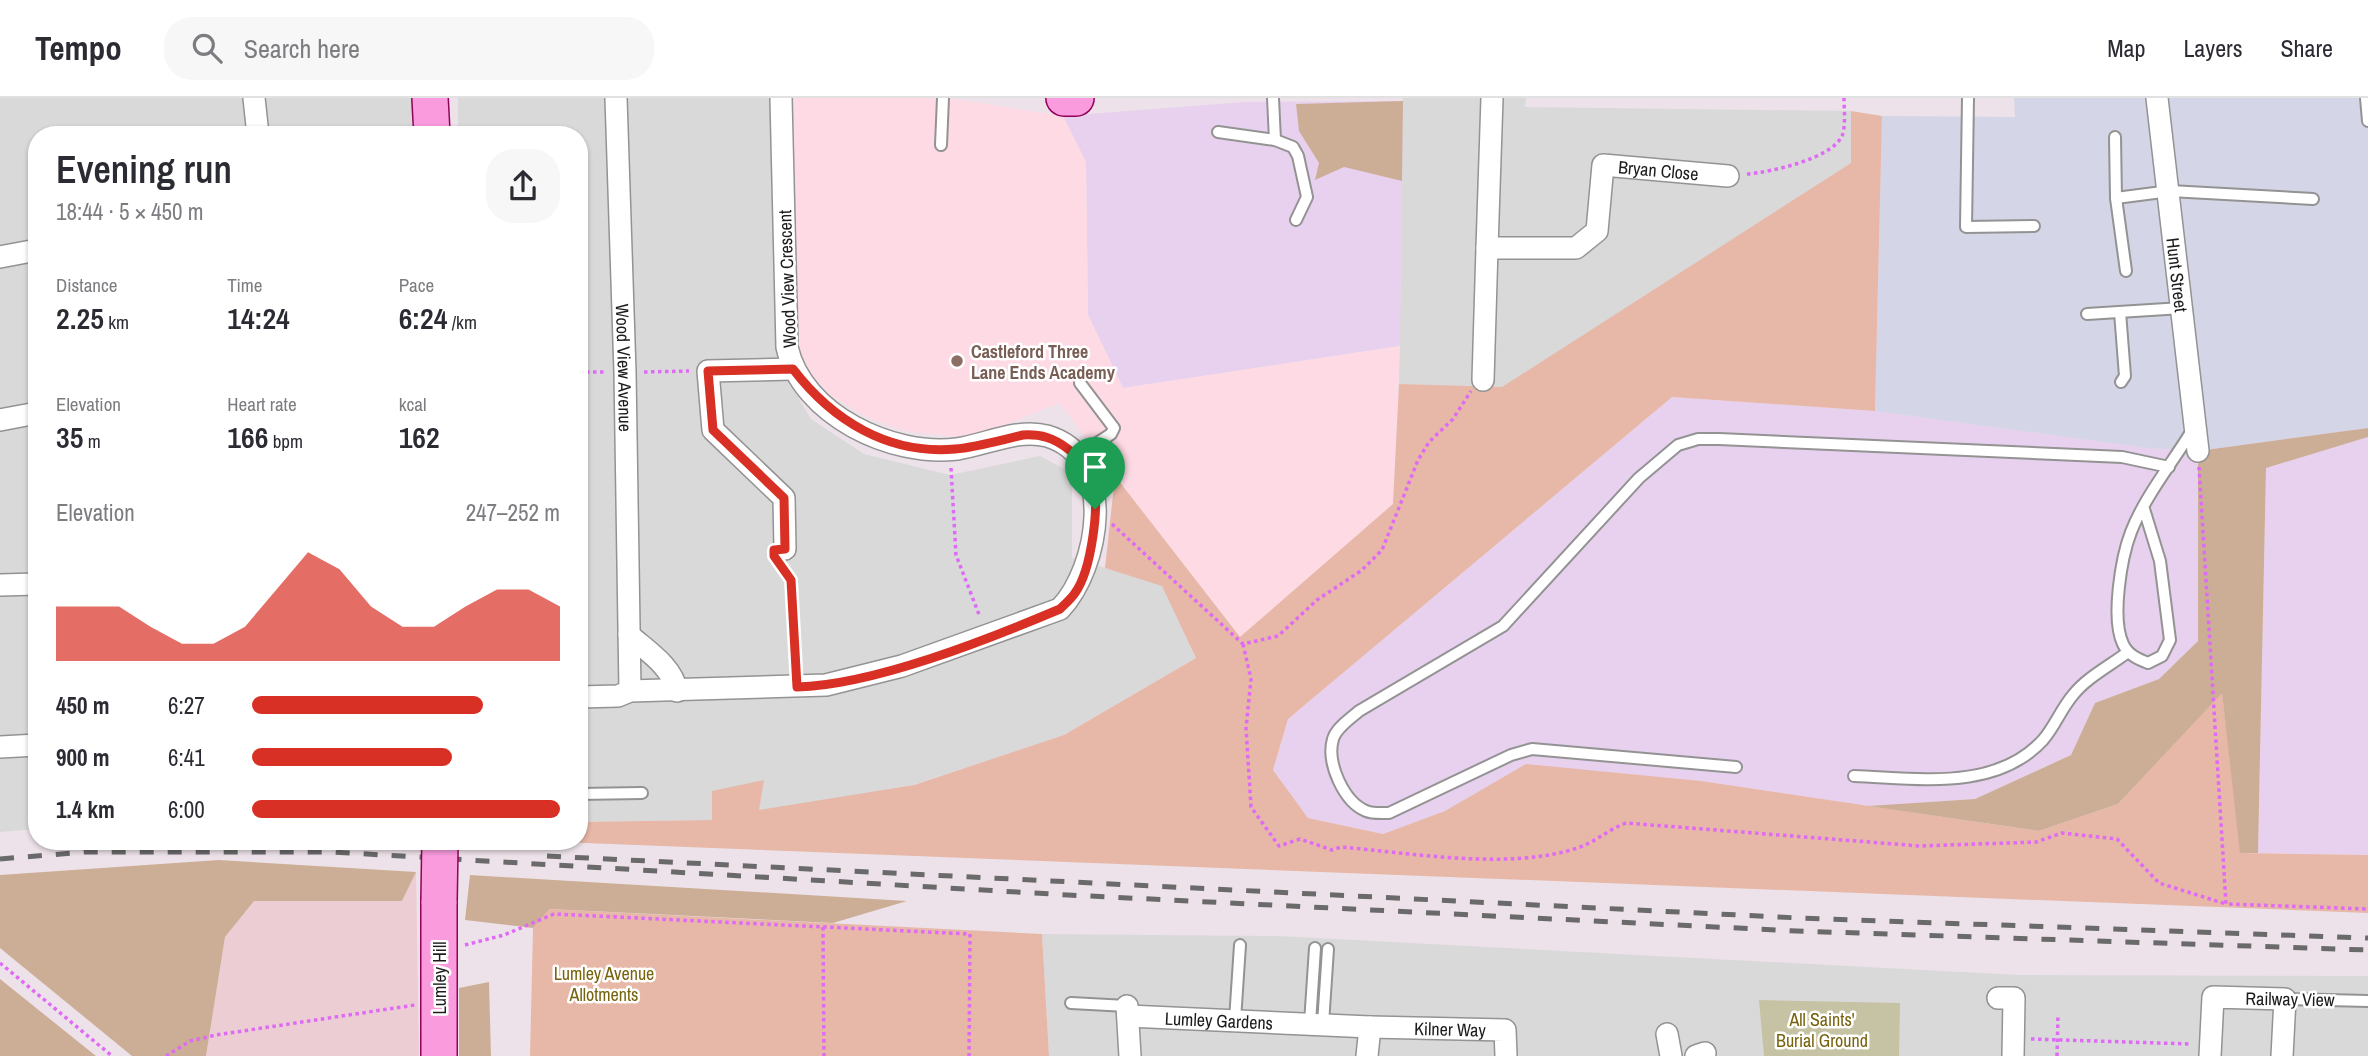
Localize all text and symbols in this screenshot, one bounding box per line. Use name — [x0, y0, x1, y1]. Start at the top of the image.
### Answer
search box — [164, 17, 654, 80]
text: Tempo — [35, 26, 122, 70]
icon: search — [188, 29, 226, 67]
text: Search here — [244, 31, 360, 66]
text: Map — [2107, 32, 2145, 64]
text: Layers — [2183, 32, 2242, 64]
text: Share — [2280, 32, 2333, 64]
text: Evening run — [56, 144, 232, 195]
button: share — [486, 149, 560, 223]
street label: Bryan Close — [1617, 154, 1700, 186]
text: 18:44 · 5 × 450 m — [56, 196, 203, 227]
street label: Wood View Crescent — [772, 210, 802, 348]
street label: Hunt Street — [2161, 236, 2194, 313]
text: Distance — [56, 272, 117, 298]
text: Time — [227, 272, 262, 298]
text: Pace — [399, 272, 434, 298]
text: 2.25 — [56, 298, 104, 338]
text: 14:24 — [227, 298, 290, 338]
text: 6:24 — [399, 298, 447, 338]
street label: Wood View Avenue — [610, 303, 638, 432]
text: km — [104, 309, 129, 335]
text: /km — [447, 309, 477, 335]
place label: Castleford Three Lane Ends Academy — [971, 339, 1116, 385]
marker: Castleford Three Lane Ends Academy — [949, 353, 965, 369]
text: Elevation — [56, 391, 121, 417]
text: Heart rate — [227, 391, 297, 417]
text: kcal — [399, 391, 426, 417]
text: 35 — [56, 417, 83, 457]
text: 166 — [227, 417, 268, 457]
text: 162 — [399, 417, 440, 457]
text: m — [83, 428, 101, 454]
text: bpm — [268, 428, 303, 454]
pin — [1065, 437, 1125, 509]
icon: arrive — [1076, 448, 1114, 486]
text: Elevation — [56, 497, 135, 528]
text: 247–252 m — [466, 497, 560, 528]
text: 450 m — [56, 690, 109, 721]
text: 6:27 — [168, 690, 205, 721]
text: 900 m — [56, 742, 109, 773]
text: 6:41 — [168, 742, 205, 773]
text: 1.4 km — [56, 794, 115, 825]
text: 6:00 — [168, 794, 205, 825]
street label: Lumley Hill — [427, 942, 452, 1015]
park label: Lumley Avenue Allotments — [554, 961, 654, 1007]
street label: Railway View — [2245, 986, 2335, 1012]
street label: Lumley Gardens — [1164, 1005, 1274, 1035]
park label: All Saints' Burial Ground — [1776, 1007, 1868, 1053]
street label: Kilner Way — [1414, 1015, 1487, 1042]

